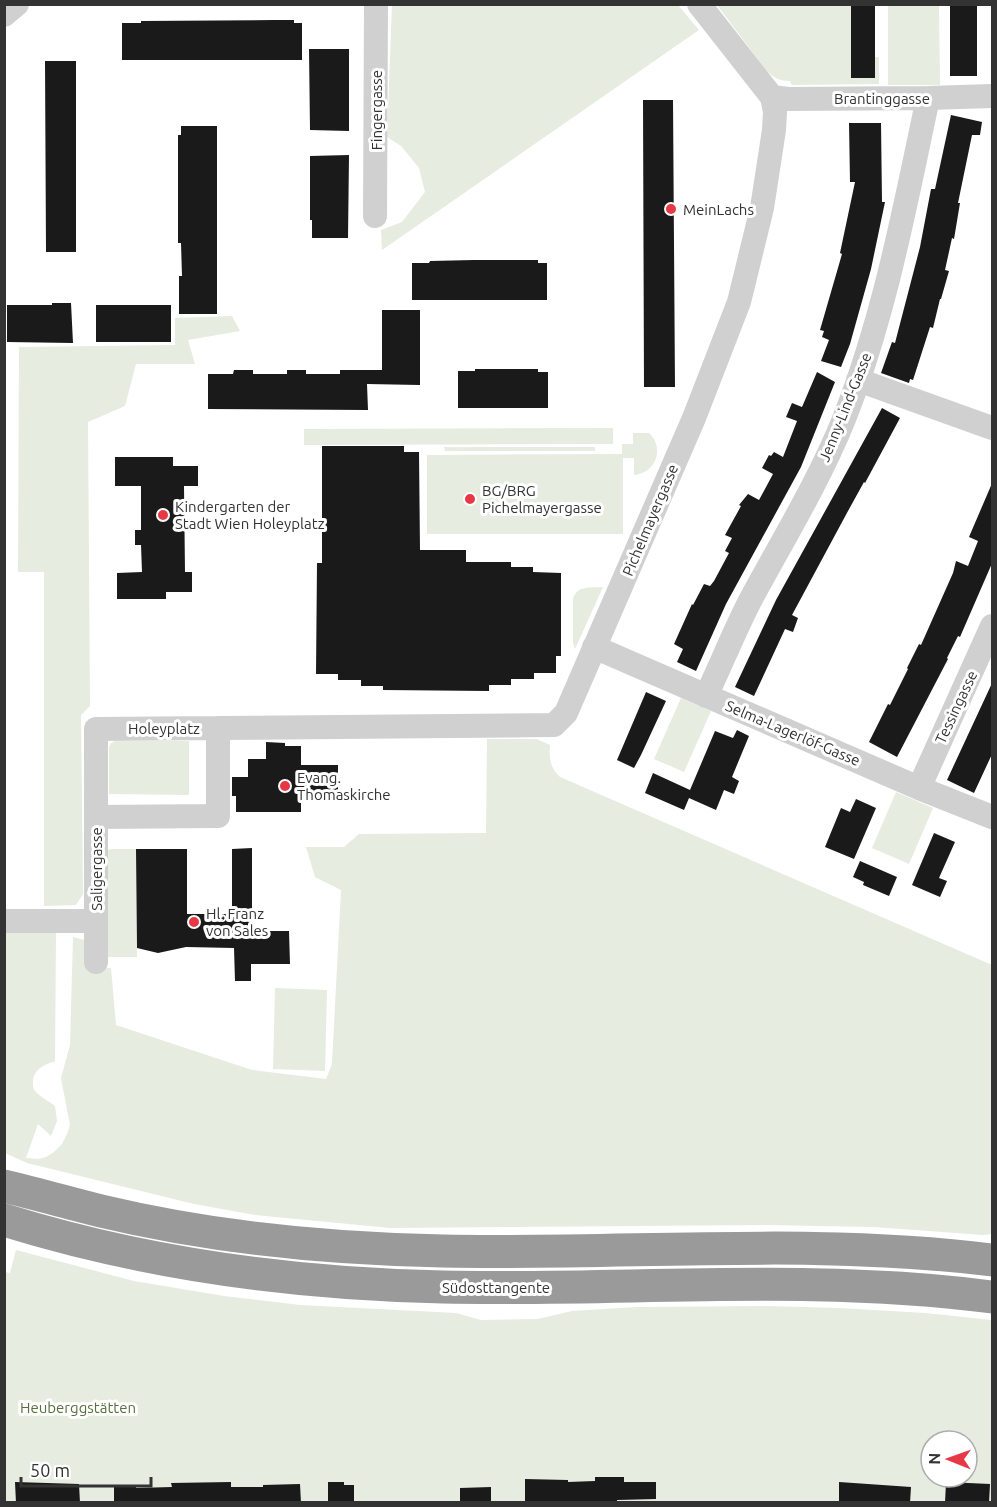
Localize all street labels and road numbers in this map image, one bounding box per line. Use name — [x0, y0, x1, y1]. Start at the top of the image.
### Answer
street label: Fingergasse — [368, 70, 385, 150]
street label: Brantinggasse — [834, 90, 930, 107]
street label: Jenny-Lind-Gasse — [815, 350, 875, 464]
street label: Pichelmayergasse — [619, 462, 681, 578]
street label: Tessingasse — [932, 668, 980, 746]
street label: Selma-Lagerlöf-Gasse — [723, 697, 863, 769]
street label: Holeyplatz — [128, 720, 200, 737]
street label: Saligergasse — [88, 827, 105, 911]
street label: Südosttangente — [442, 1279, 550, 1296]

